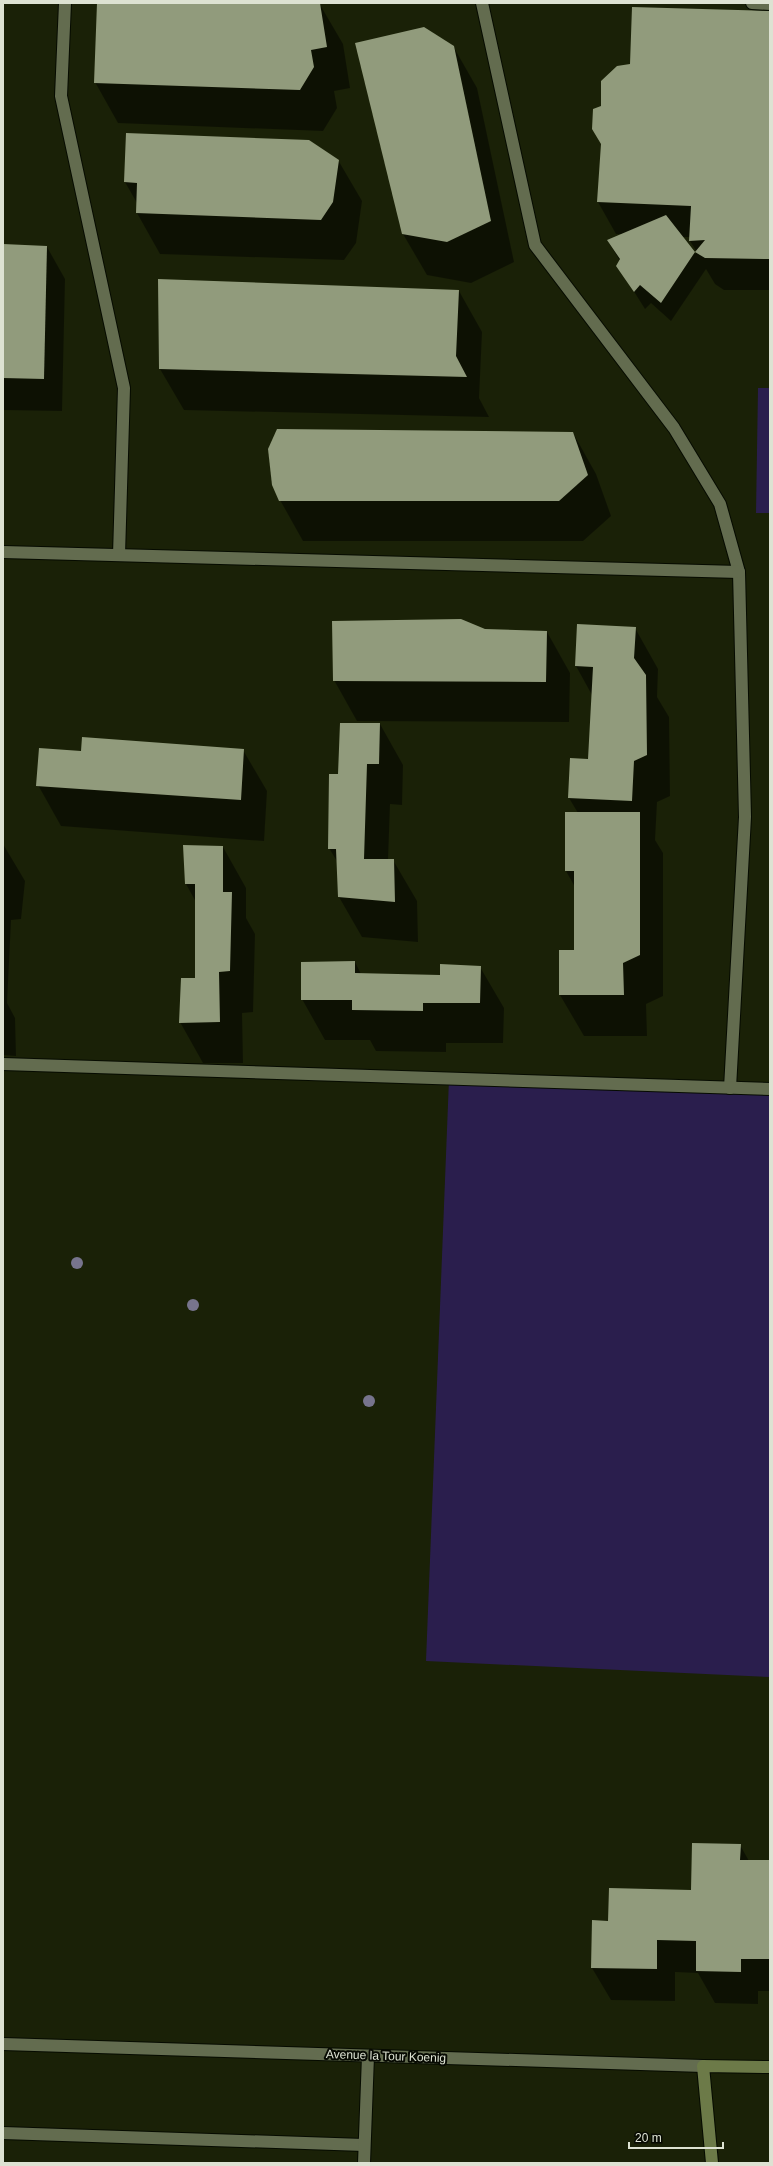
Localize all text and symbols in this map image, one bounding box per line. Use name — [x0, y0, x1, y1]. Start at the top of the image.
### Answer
street label: Avenue la Tour Koenig — [326, 2047, 446, 2065]
scale bar — [629, 2124, 723, 2150]
text: 20 m — [635, 2131, 662, 2145]

